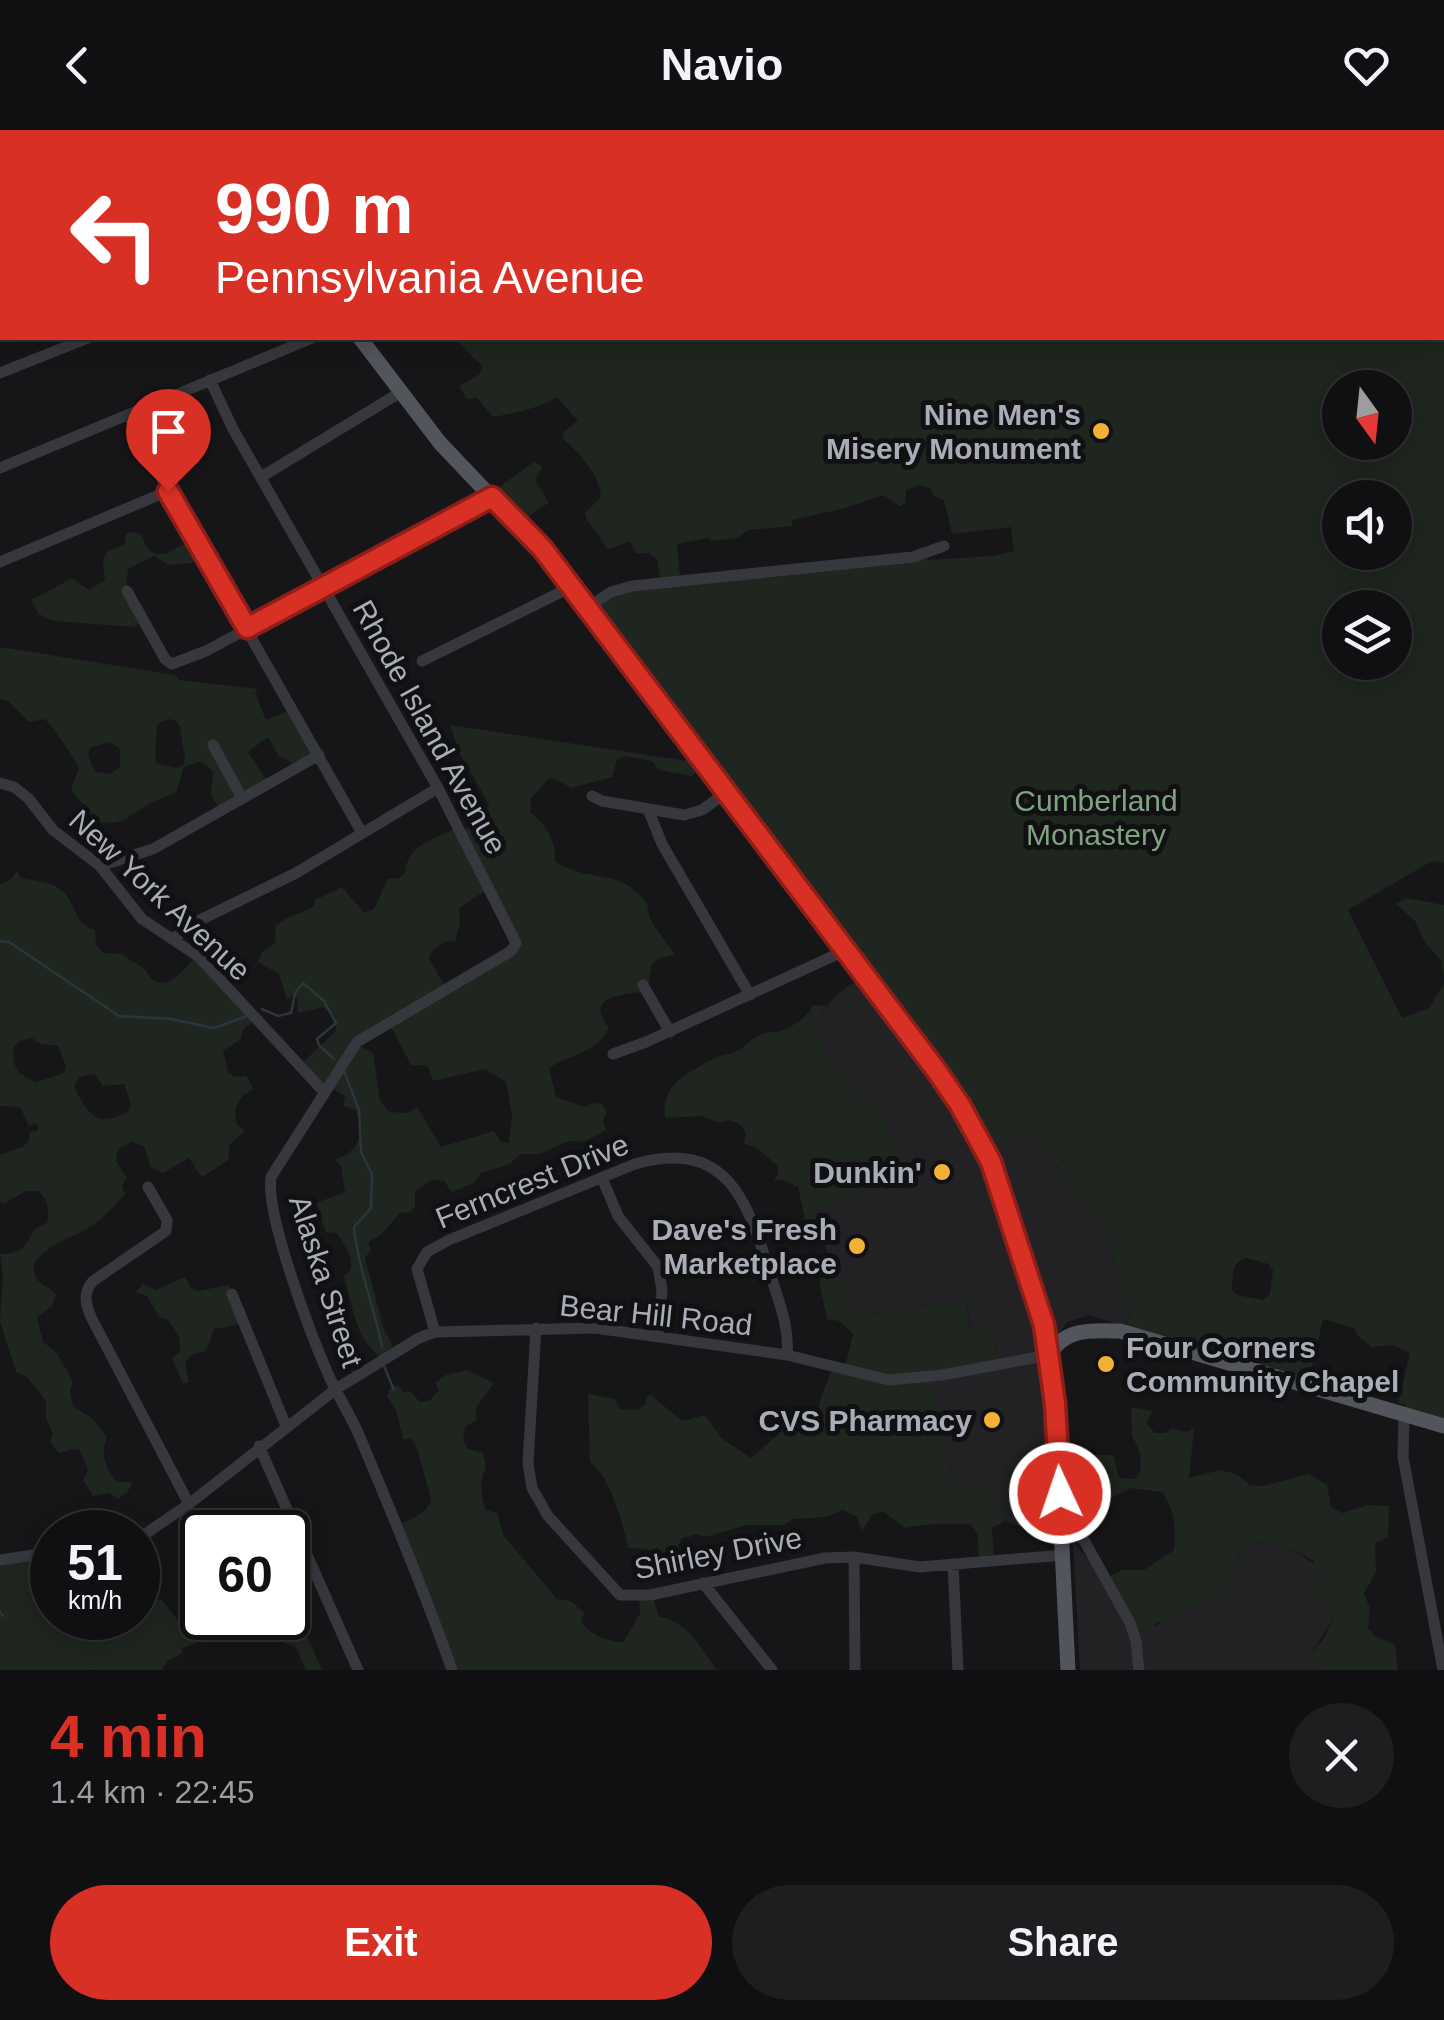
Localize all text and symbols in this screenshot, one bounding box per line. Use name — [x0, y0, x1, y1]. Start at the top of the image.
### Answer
icon: back — [50, 38, 105, 93]
icon: heart — [1339, 38, 1394, 93]
text: Navio — [661, 39, 783, 90]
icon: left — [50, 170, 180, 300]
text: 990 m — [215, 170, 413, 248]
text: Pennsylvania Avenue — [215, 252, 645, 303]
north arrow — [1322, 370, 1412, 460]
map controls — [1322, 370, 1412, 680]
pin — [126, 389, 211, 492]
place label: Nine Men's Misery Monument — [826, 398, 1081, 465]
icon: arrive — [141, 404, 196, 459]
marker: Nine Men's Misery Monument — [1090, 420, 1112, 442]
button: sound — [1322, 480, 1412, 570]
button: layers — [1322, 590, 1412, 680]
street label: Rhode Island Avenue — [347, 595, 513, 859]
park label: Cumberland Monastery — [1014, 784, 1178, 851]
street label: New York Avenue — [63, 803, 257, 987]
street label: Ferncrest Drive — [431, 1127, 633, 1235]
place label: Dunkin' — [813, 1156, 922, 1189]
marker: Dunkin' — [931, 1161, 953, 1183]
street label: Alaska Street — [283, 1191, 369, 1372]
place label: Dave's Fresh Marketplace — [651, 1213, 837, 1280]
marker: Dave's Fresh Marketplace — [846, 1235, 868, 1257]
street label: Bear Hill Road — [558, 1288, 754, 1342]
place label: Four Corners Community Chapel — [1126, 1331, 1399, 1398]
marker: Four Corners Community Chapel — [1095, 1353, 1117, 1375]
place label: CVS Pharmacy — [759, 1404, 972, 1437]
marker: CVS Pharmacy — [981, 1409, 1003, 1431]
position arrow — [1008, 1441, 1112, 1545]
speed limit sign: 60 — [180, 1510, 310, 1640]
street label: Shirley Drive — [631, 1521, 805, 1585]
text: 51 — [67, 1535, 123, 1591]
text: km/h — [68, 1586, 122, 1614]
text: 4 min — [50, 1703, 207, 1770]
button: close — [1289, 1703, 1394, 1808]
text: 1.4 km · 22:45 — [50, 1774, 255, 1810]
button: Exit — [50, 1885, 712, 2000]
button: Share — [732, 1885, 1394, 2000]

